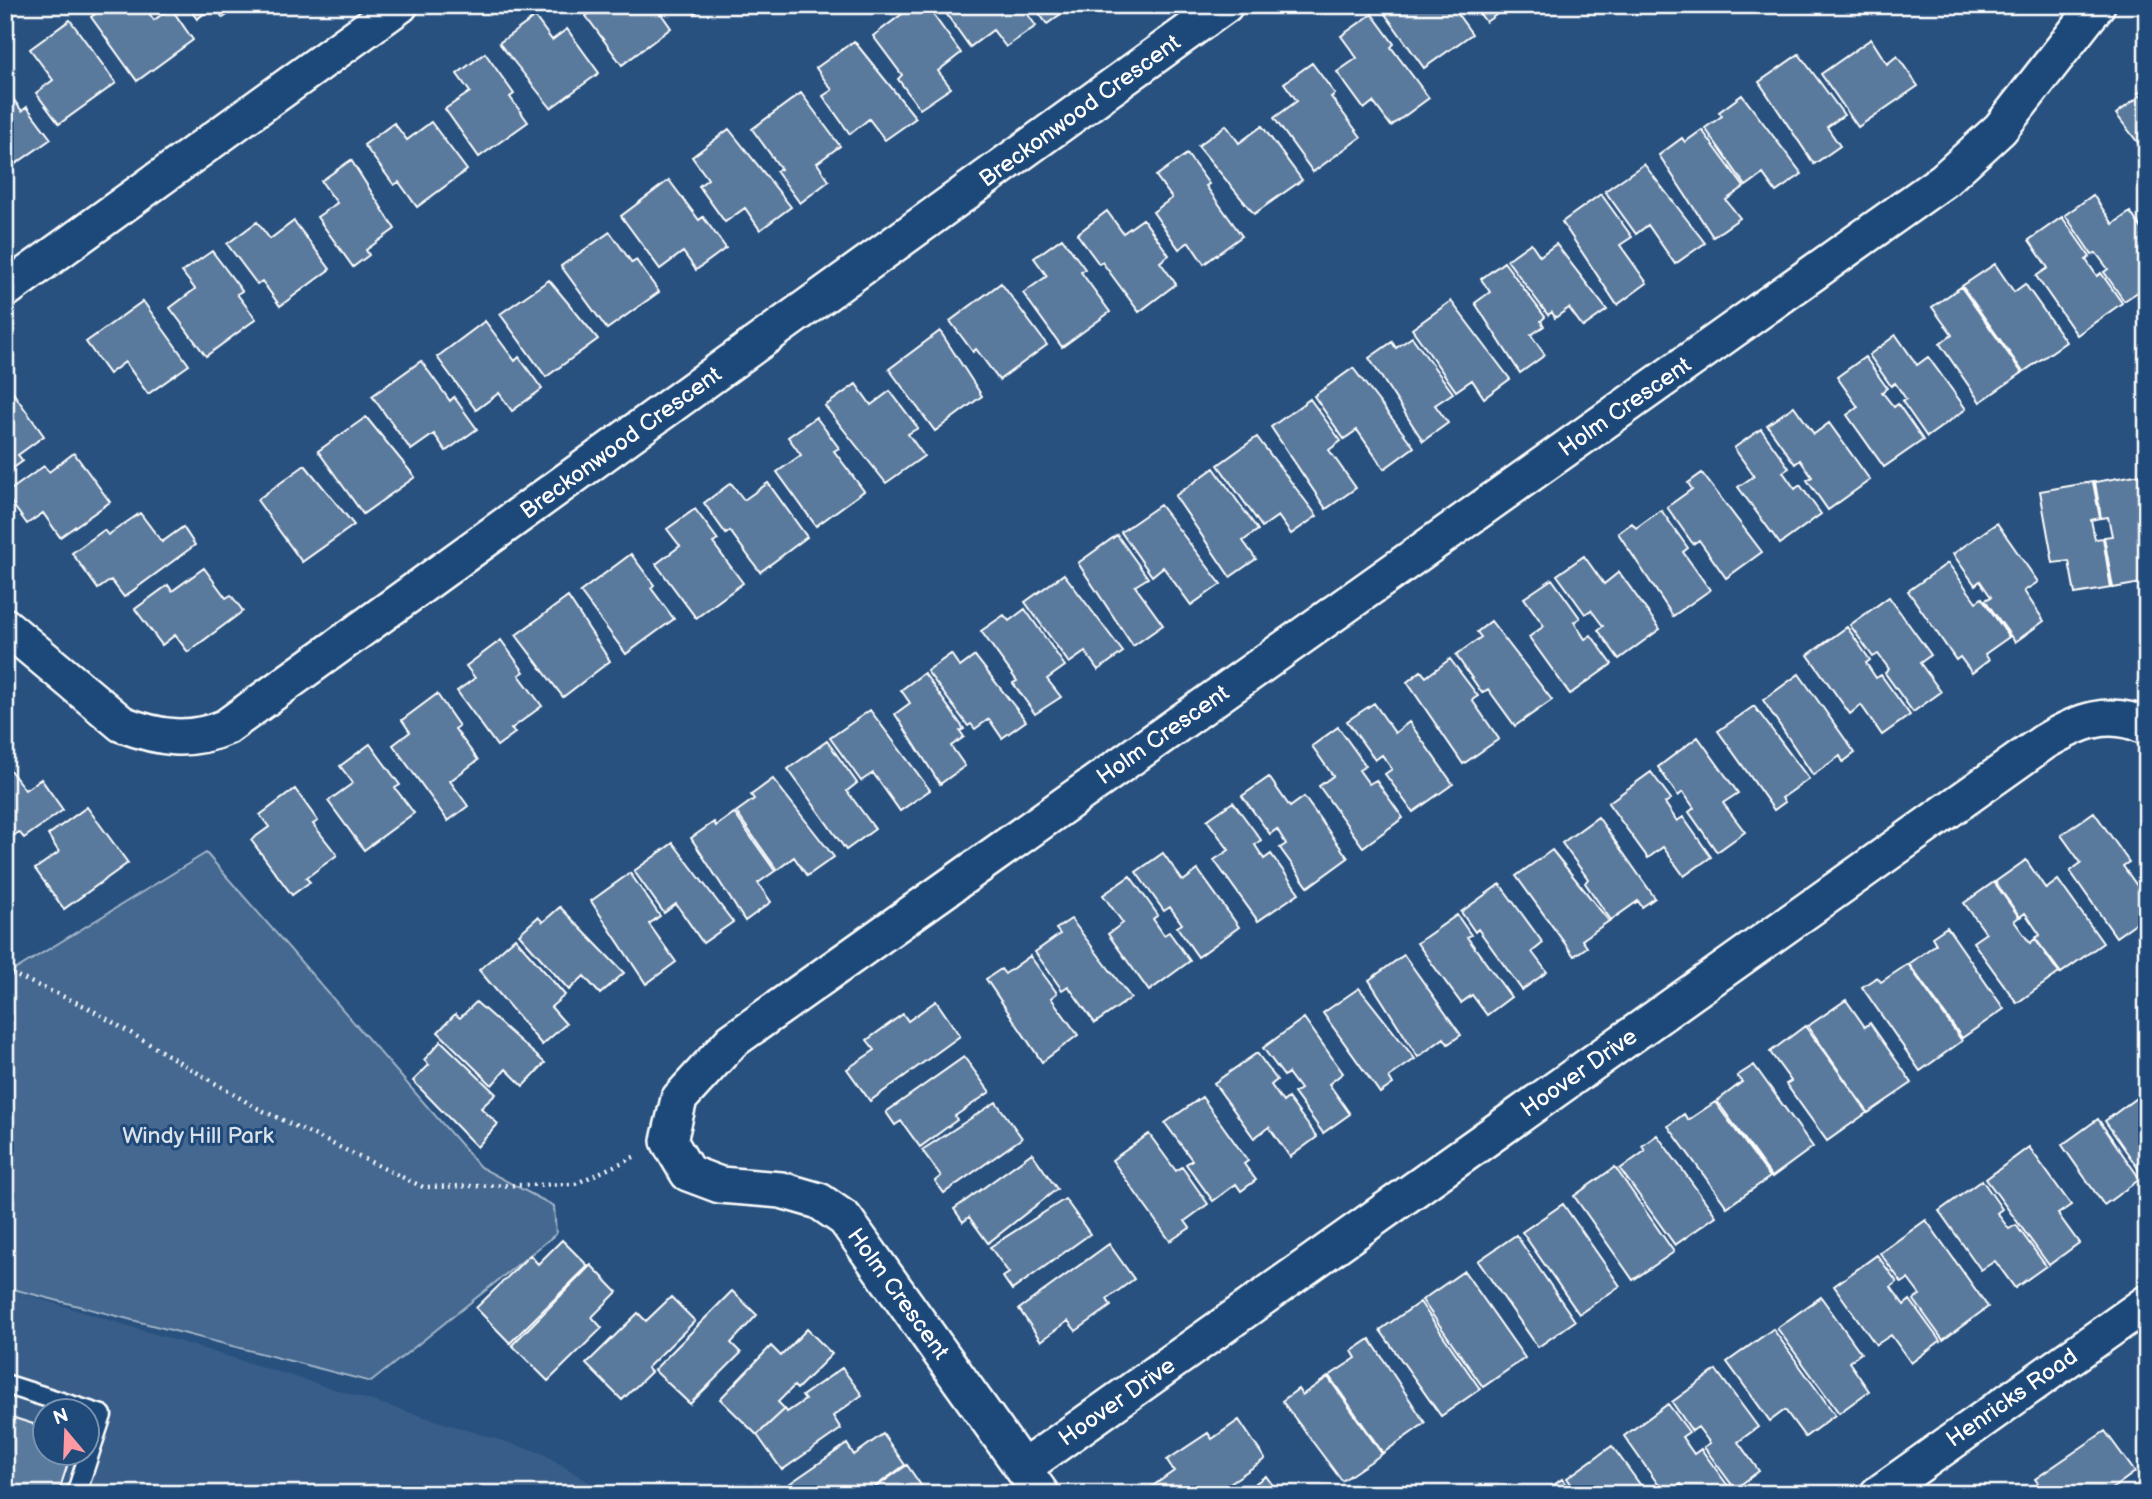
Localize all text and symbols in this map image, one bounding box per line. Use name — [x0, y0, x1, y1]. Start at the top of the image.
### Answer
street label: Breckonwood Crescent — [974, 29, 1186, 193]
street label: Holm Crescent — [1553, 351, 1697, 463]
street label: Breckonwood Crescent — [515, 361, 727, 525]
street label: Holm Crescent — [1091, 679, 1235, 791]
street label: Hoover Drive — [1515, 1023, 1643, 1123]
park label: Windy Hill Park — [122, 1122, 274, 1150]
street label: Holm Crescent — [841, 1223, 955, 1365]
street label: Henricks Road — [1941, 1342, 2083, 1454]
street label: Hoover Drive — [1053, 1352, 1181, 1452]
north arrow — [32, 1398, 102, 1468]
text: N — [50, 1404, 71, 1431]

